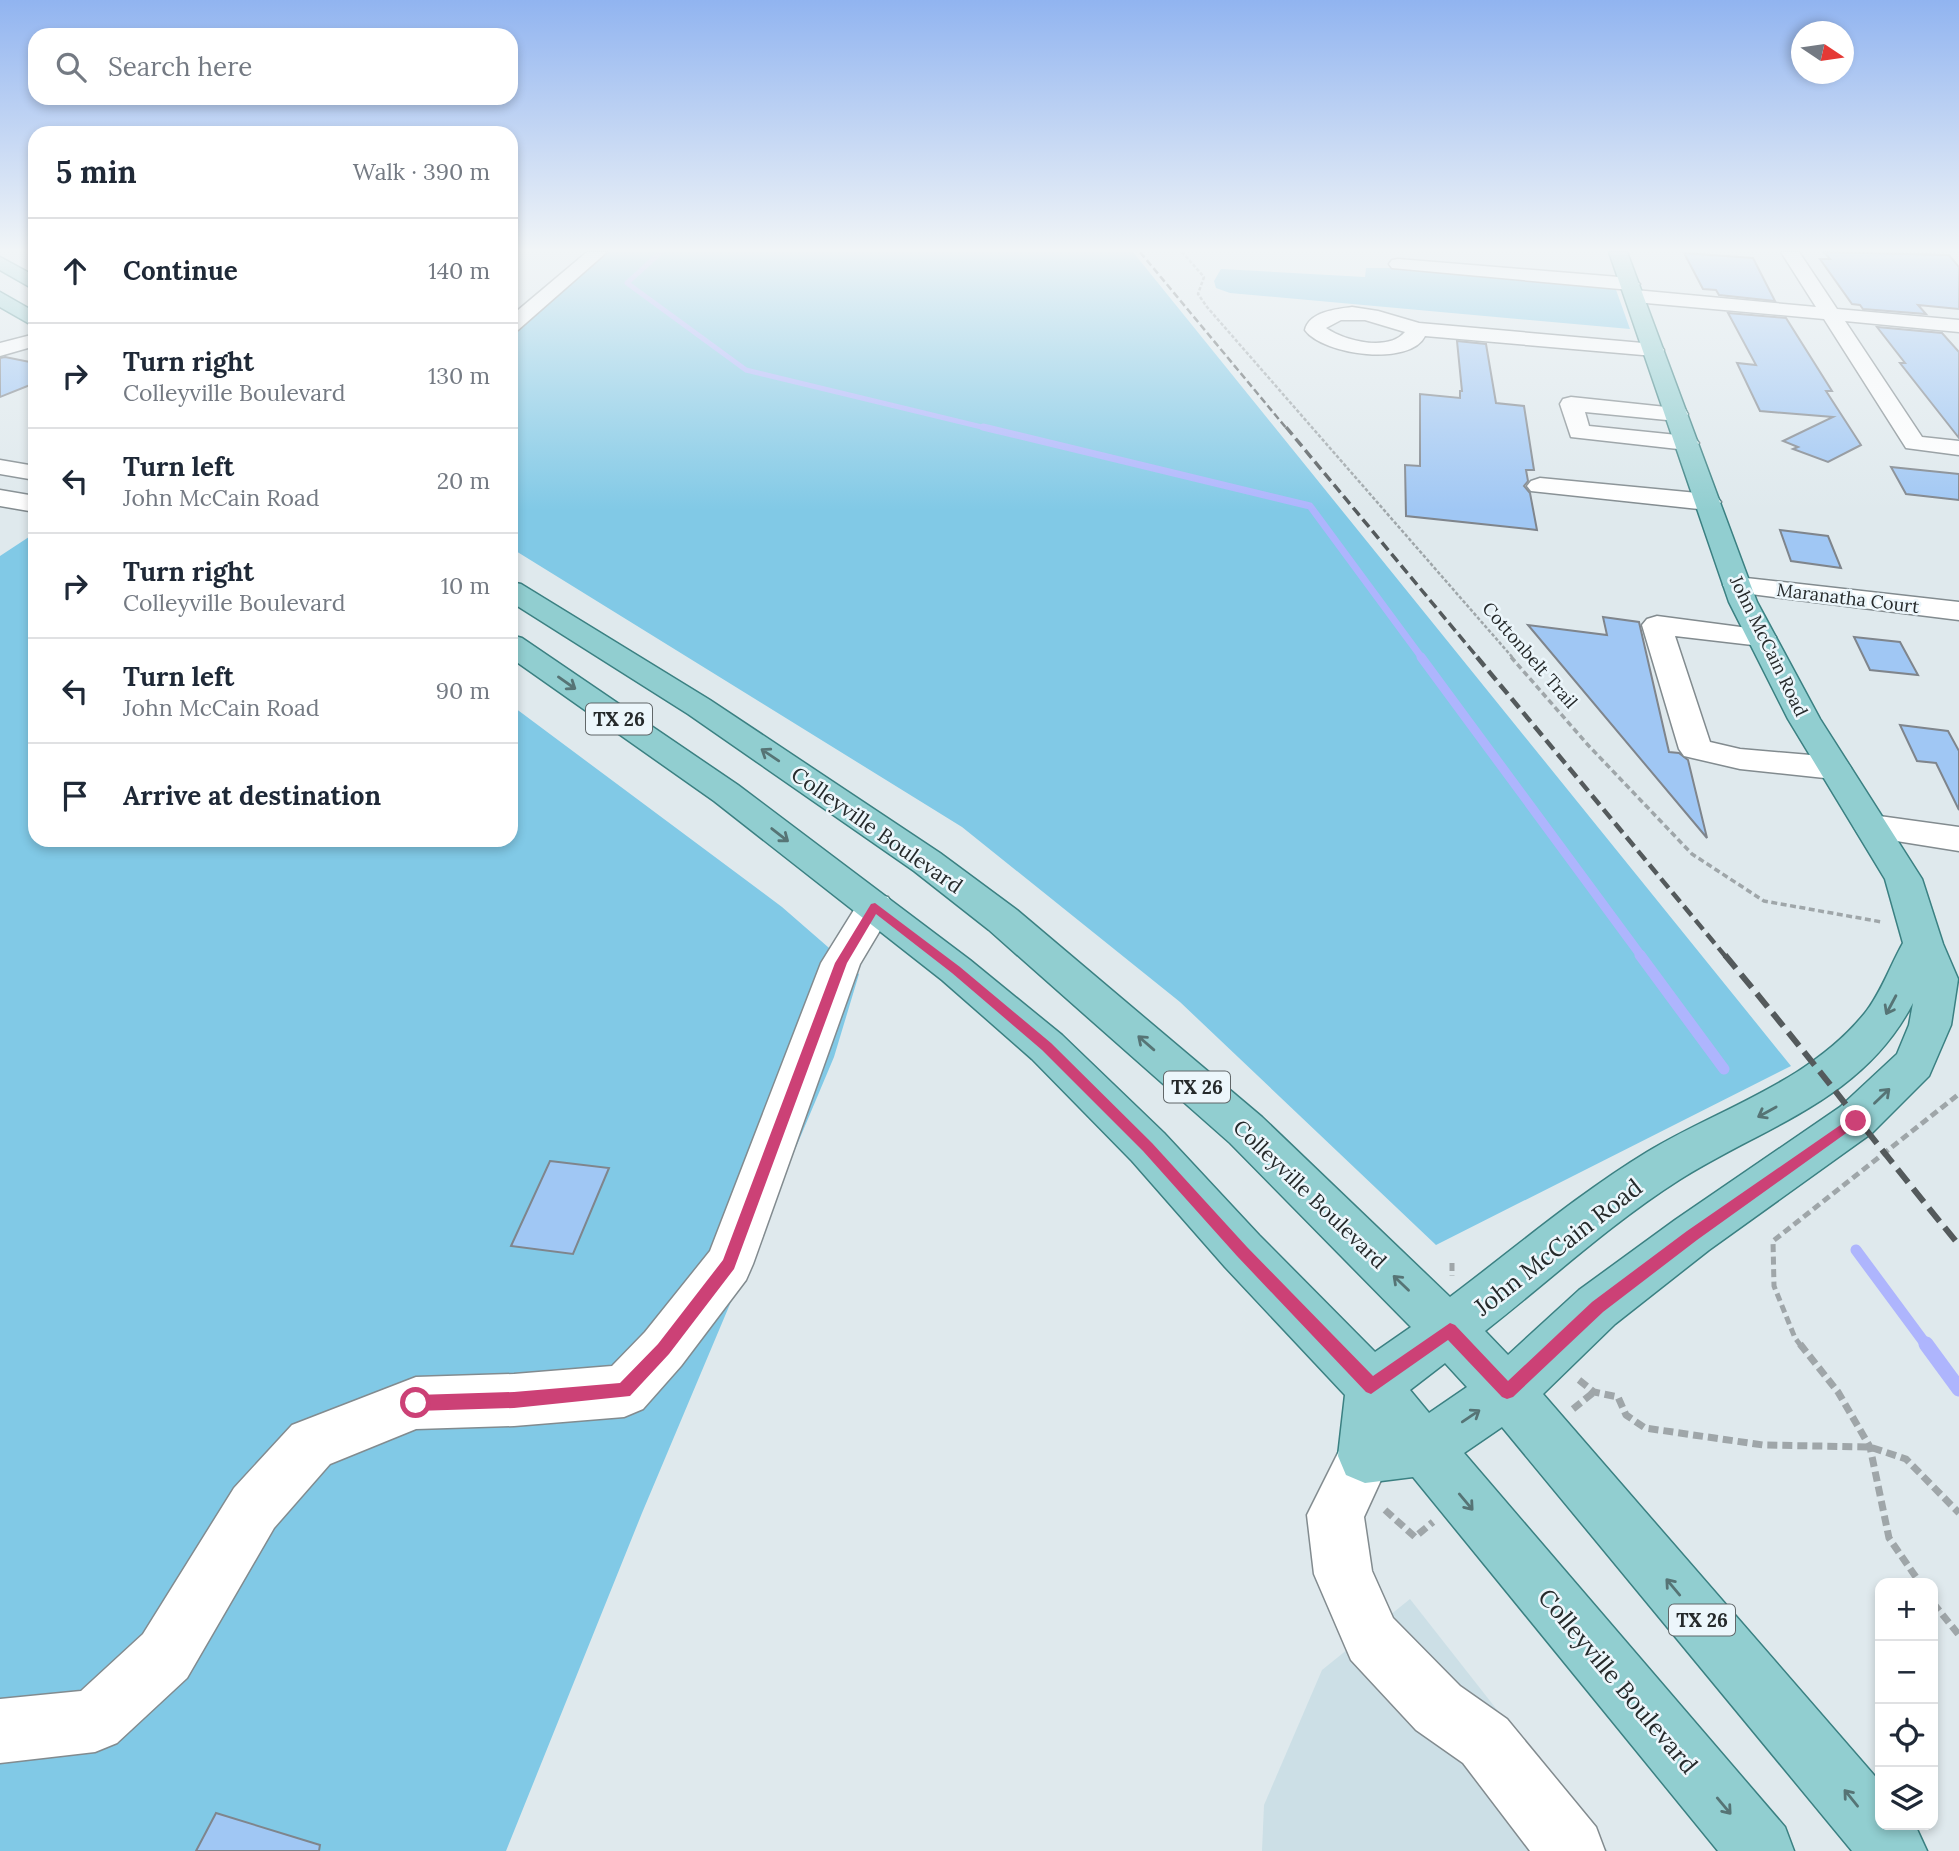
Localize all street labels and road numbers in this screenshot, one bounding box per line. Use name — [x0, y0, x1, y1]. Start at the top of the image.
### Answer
street label: John McCain Road — [1725, 571, 1813, 720]
street label: Maranatha Court — [1775, 578, 1921, 618]
street label: Cottonbelt Trail — [1477, 597, 1583, 713]
road number: TX 26 — [586, 704, 652, 734]
street label: Colleyville Boulevard — [786, 761, 968, 899]
road number: TX 26 — [1164, 1072, 1230, 1102]
street label: Colleyville Boulevard — [1228, 1114, 1392, 1274]
street label: John McCain Road — [1467, 1172, 1648, 1323]
street label: Colleyville Boulevard — [1531, 1582, 1705, 1780]
road number: TX 26 — [1669, 1604, 1735, 1636]

